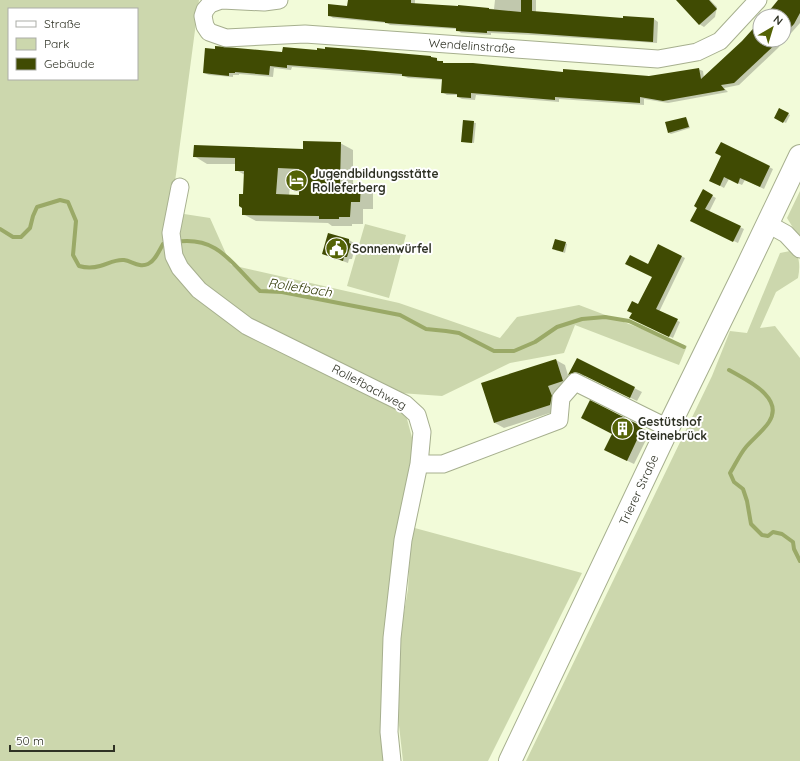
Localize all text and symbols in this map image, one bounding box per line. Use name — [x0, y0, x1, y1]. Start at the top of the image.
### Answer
legend — [8, 8, 138, 80]
north arrow — [752, 8, 792, 48]
text: N — [771, 12, 786, 28]
text: Straße — [44, 16, 81, 31]
street label: Wendelinstraße — [428, 35, 516, 56]
text: Park — [44, 36, 69, 51]
text: Gebäude — [44, 56, 95, 71]
place label: Jugendbildungsstätte Rolleferberg — [312, 166, 439, 195]
hotel icon: Jugendbildungsstätte Rolleferberg — [283, 168, 309, 194]
public building icon: Sonnenwürfel — [323, 236, 349, 262]
place label: Sonnenwürfel — [352, 241, 432, 256]
water label: Rollefbach — [267, 274, 334, 300]
street label: Rollefbachweg — [329, 361, 409, 413]
place label: Gestütshof Steinebrück — [638, 414, 707, 443]
building icon: Gestütshof Steinebrück — [609, 416, 635, 442]
street label: Trierer Straße — [616, 452, 662, 527]
scale bar — [10, 727, 114, 753]
text: 50 m — [16, 733, 44, 748]

